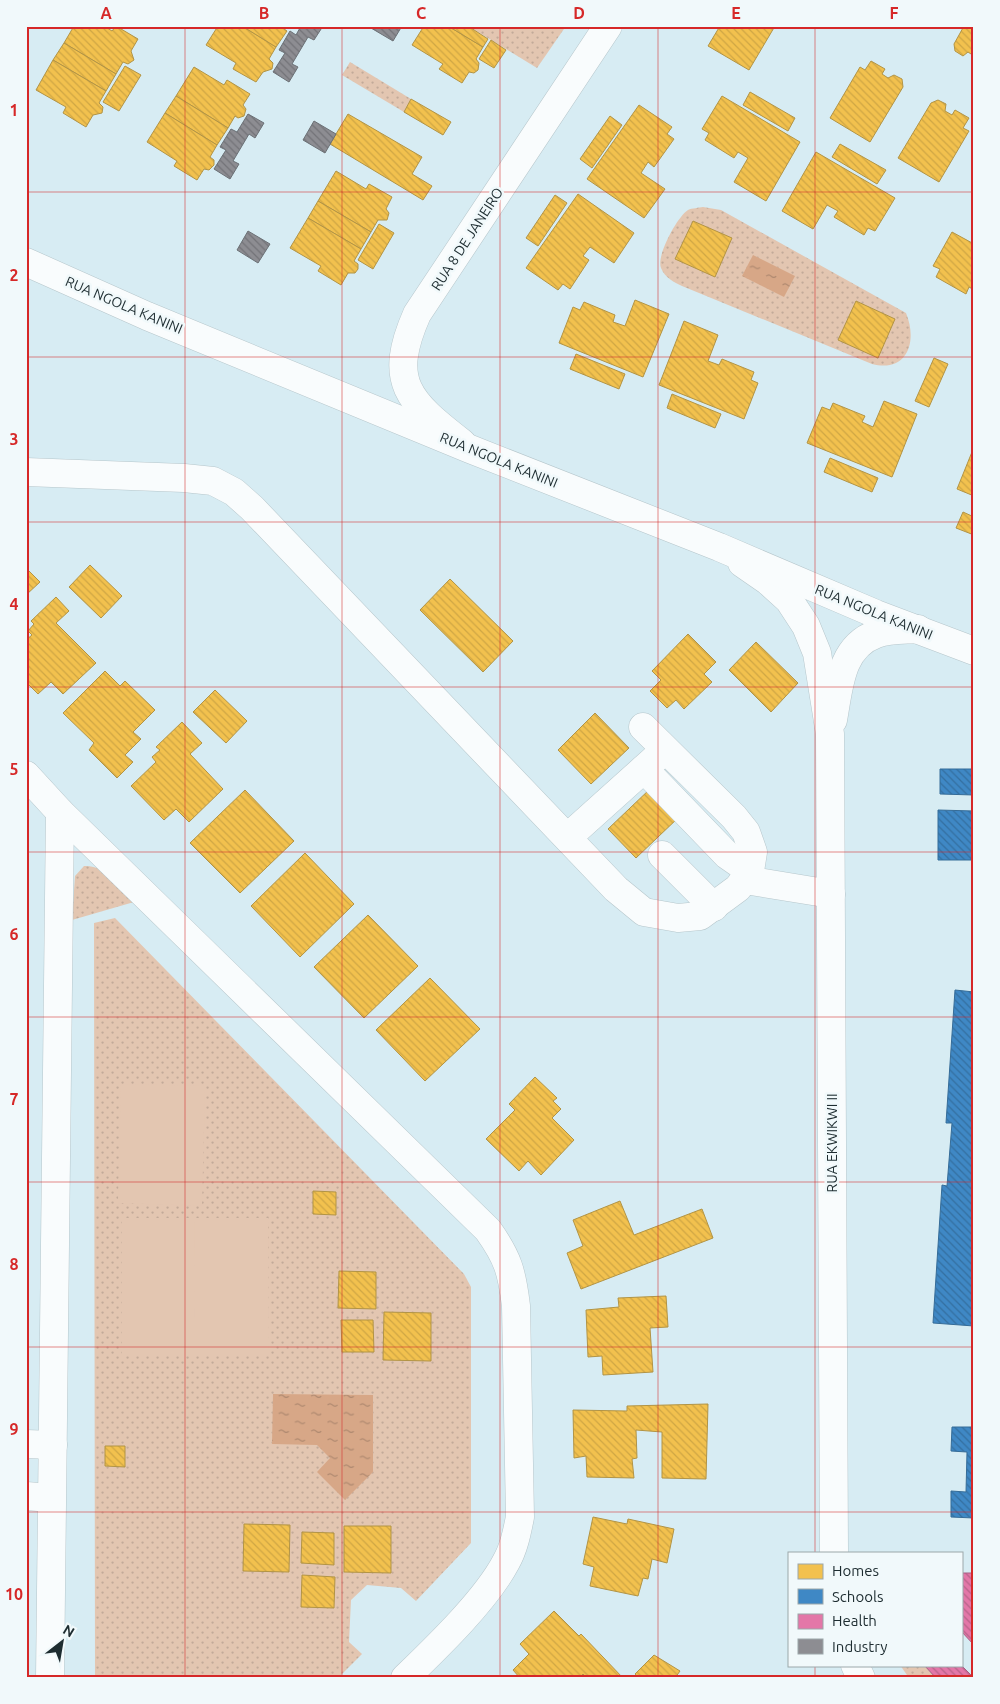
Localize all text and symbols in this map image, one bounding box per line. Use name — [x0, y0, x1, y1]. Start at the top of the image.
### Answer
text: A — [100, 4, 112, 22]
text: B — [259, 4, 269, 22]
text: C — [416, 4, 426, 22]
text: D — [573, 4, 585, 22]
text: E — [731, 4, 741, 22]
text: F — [890, 4, 899, 22]
text: 1 — [9, 101, 19, 119]
street label: RUA 8 DE JANEIRO — [428, 184, 506, 294]
text: 2 — [9, 266, 19, 284]
street label: RUA NGOLA KANINI — [63, 273, 185, 337]
street label: RUA NGOLA KANINI — [438, 429, 560, 491]
text: 3 — [9, 430, 19, 448]
street label: RUA NGOLA KANINI — [813, 581, 935, 643]
text: 4 — [9, 595, 19, 613]
text: 5 — [9, 760, 19, 778]
text: 6 — [9, 925, 19, 943]
text: 7 — [9, 1090, 19, 1108]
street label: RUA EKWIKWI II — [824, 1093, 840, 1193]
text: 8 — [9, 1255, 19, 1273]
text: 9 — [9, 1420, 19, 1438]
legend — [788, 1552, 962, 1666]
text: Homes — [832, 1562, 879, 1579]
text: 10 — [5, 1585, 23, 1603]
text: Schools — [832, 1588, 883, 1605]
text: Health — [832, 1612, 877, 1629]
north arrow — [38, 1616, 88, 1666]
text: N — [60, 1621, 77, 1640]
text: Industry — [832, 1638, 887, 1655]

